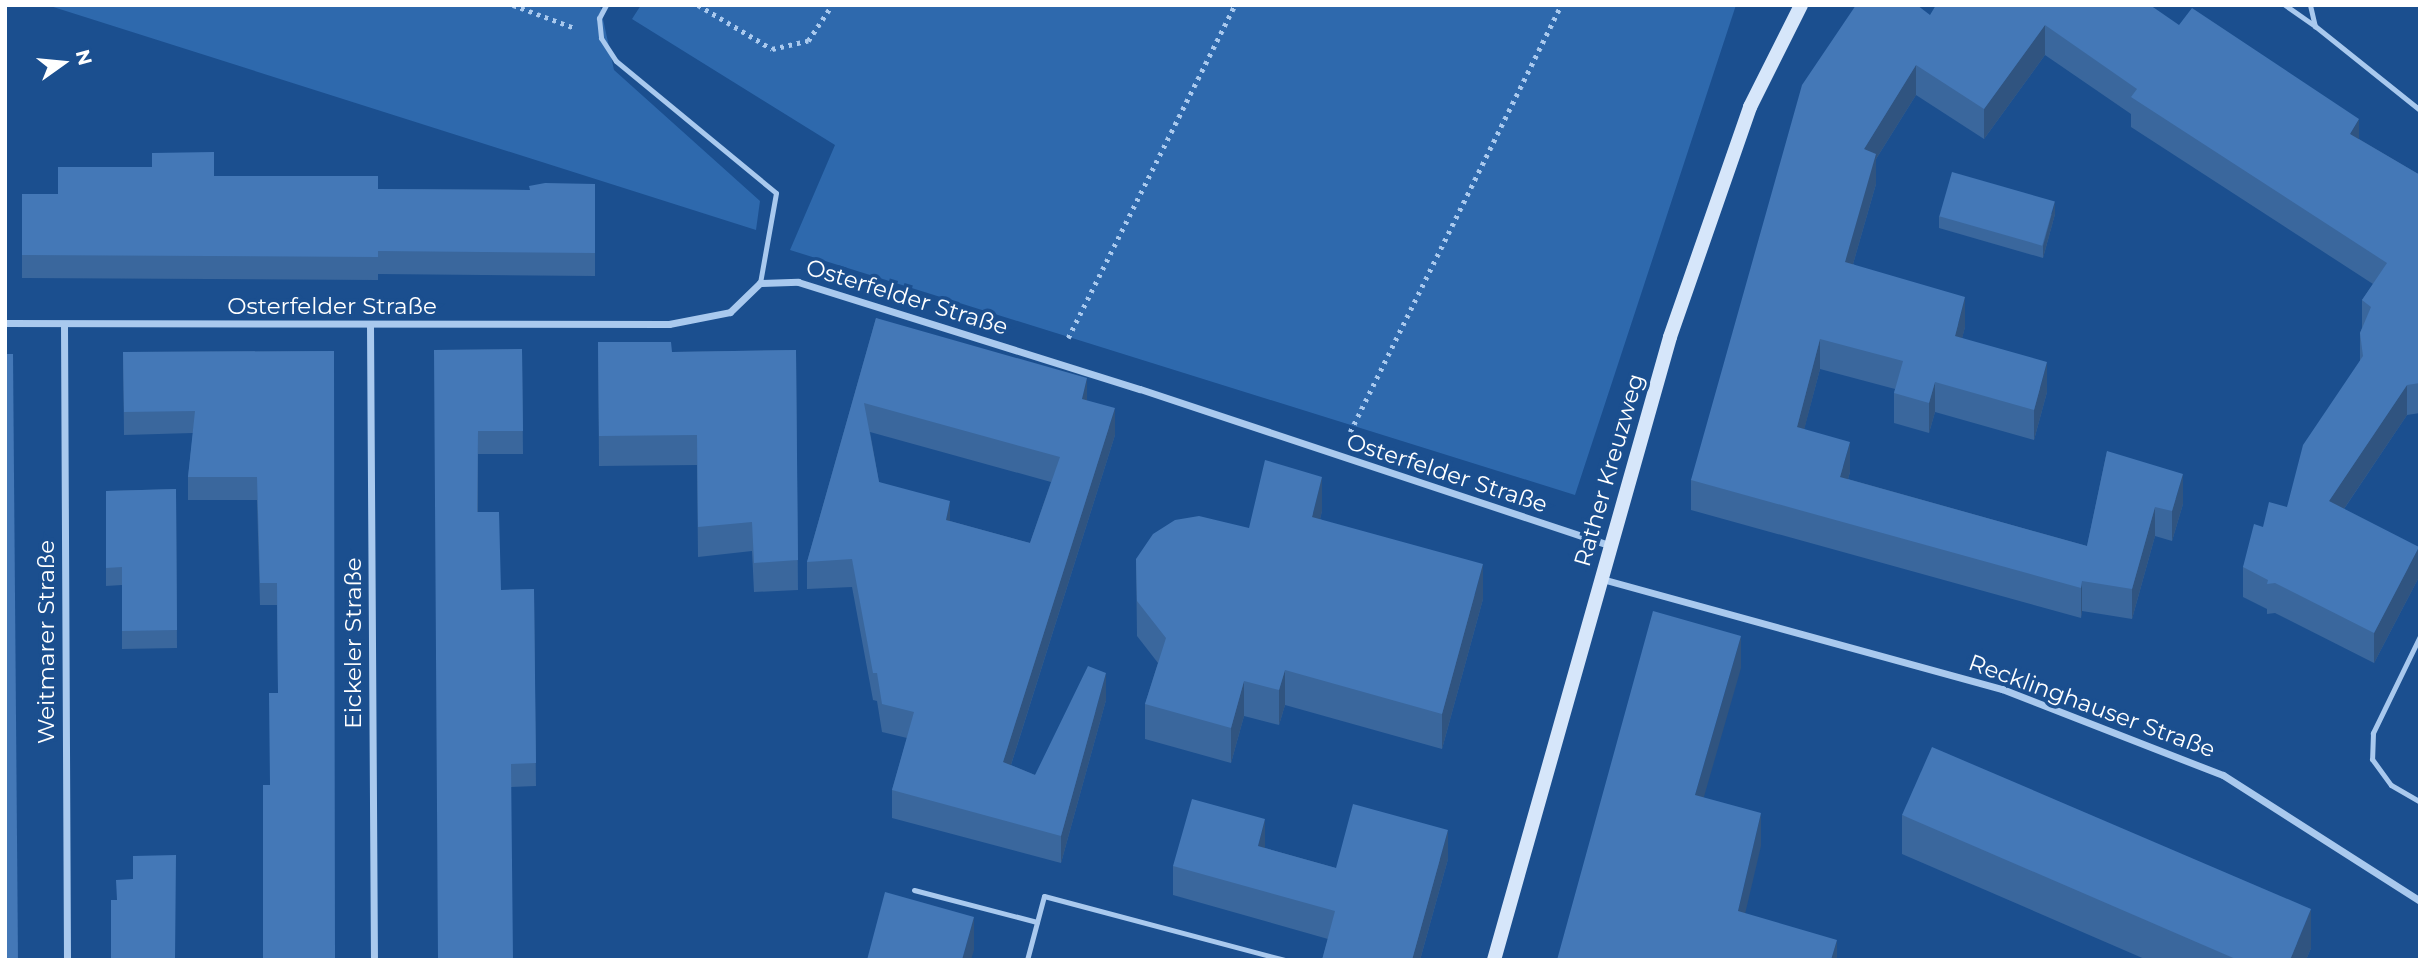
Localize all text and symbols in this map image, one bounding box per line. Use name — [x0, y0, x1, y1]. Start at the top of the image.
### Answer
north arrow — [28, 28, 98, 98]
text: N — [71, 47, 97, 68]
street label: Osterfelder Straße — [803, 253, 1011, 341]
street label: Osterfelder Straße — [227, 292, 437, 320]
street label: Rather Kreuzweg — [1568, 370, 1650, 570]
street label: Osterfelder Straße — [1343, 427, 1551, 519]
street label: Weitmarer Straße — [32, 540, 60, 744]
street label: Eickeler Straße — [339, 557, 367, 729]
street label: Recklinghauser Straße — [1965, 649, 2219, 763]

